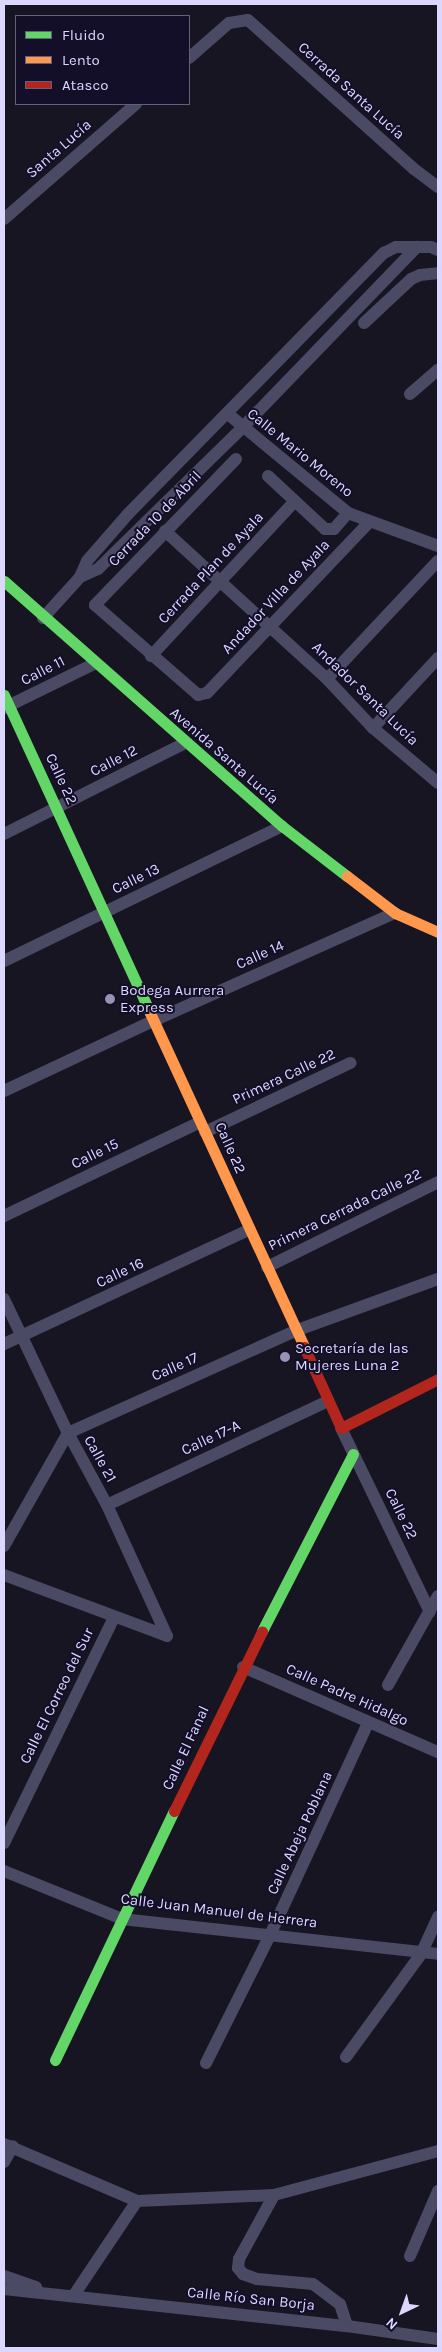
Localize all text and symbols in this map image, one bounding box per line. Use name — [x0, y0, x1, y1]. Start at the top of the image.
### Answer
legend — [15, 15, 190, 105]
text: Fluido — [62, 26, 105, 44]
street label: Cerrada Santa Lucía — [294, 38, 408, 144]
text: Lento — [62, 51, 100, 69]
text: Atasco — [62, 76, 108, 94]
street label: Santa Lucía — [23, 116, 95, 182]
street label: Calle Mario Moreno — [243, 405, 357, 501]
street label: Cerrada 10 de Abril — [105, 467, 205, 571]
street label: Cerrada Plan de Ayala — [155, 508, 267, 628]
street label: Andador Villa de Ayala — [218, 536, 334, 658]
street label: Andador Santa Lucía — [308, 638, 422, 750]
street label: Calle 11 — [18, 652, 68, 690]
street label: Avenida Santa Lucía — [166, 704, 282, 808]
street label: Calle 12 — [87, 741, 141, 781]
street label: Calle 22 — [41, 750, 81, 808]
street label: Calle 13 — [109, 860, 163, 898]
street label: Calle 14 — [233, 937, 287, 973]
place label: Bodega Aurrera Express — [120, 981, 224, 1016]
marker: Bodega Aurrera Express — [104, 993, 116, 1005]
street label: Primera Calle 22 — [230, 1045, 338, 1109]
street label: Calle 22 — [211, 1119, 249, 1177]
street label: Calle 15 — [68, 1135, 122, 1173]
street label: Primera Cerrada Calle 22 — [265, 1165, 425, 1255]
street label: Calle 16 — [93, 1254, 147, 1292]
place label: Secretaría de las Mujeres Luna 2 — [295, 1339, 409, 1374]
street label: Calle 17 — [149, 1349, 201, 1385]
marker: Secretaría de las Mujeres Luna 2 — [279, 1351, 291, 1363]
street label: Calle 17-A — [179, 1417, 243, 1459]
street label: Calle 21 — [80, 1432, 120, 1486]
street label: Calle 22 — [381, 1486, 421, 1542]
street label: Calle El Correo del Sur — [16, 1625, 98, 1767]
street label: Calle Padre Hidalgo — [283, 1660, 411, 1730]
street label: Calle El Fanal — [159, 1703, 213, 1793]
street label: Calle Abeja Poblana — [264, 1768, 336, 1898]
street label: Calle Juan Manuel de Herrera — [120, 1890, 318, 1932]
street label: Calle Río San Borja — [186, 2283, 316, 2315]
north arrow — [377, 2287, 427, 2337]
text: N — [382, 2314, 401, 2333]

